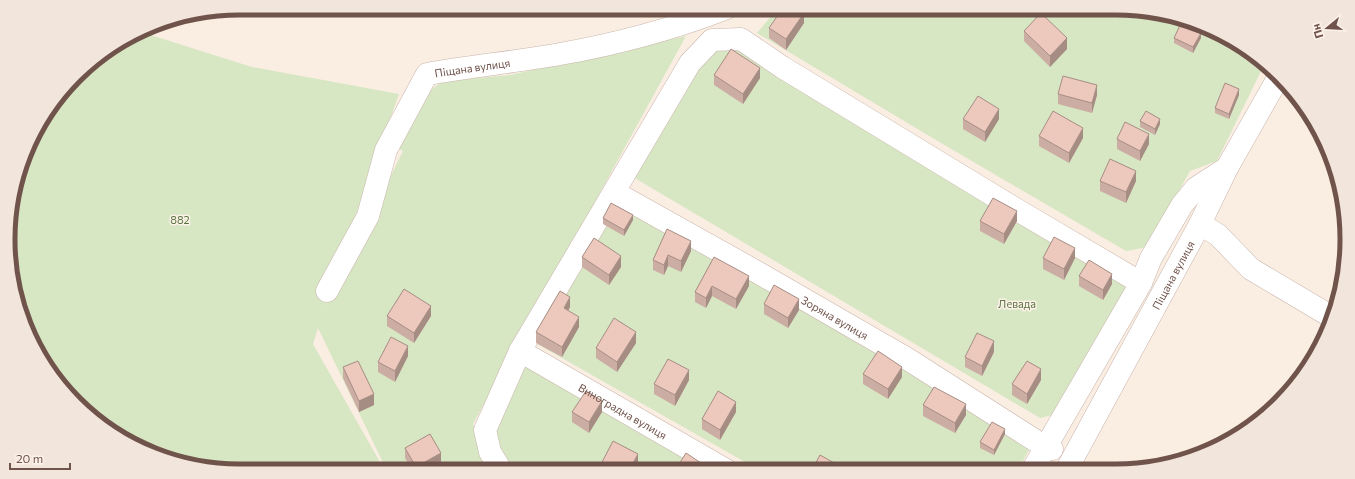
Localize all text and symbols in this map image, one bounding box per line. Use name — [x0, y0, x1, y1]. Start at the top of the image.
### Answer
north arrow — [1307, 8, 1347, 48]
text: Пн — [1309, 22, 1325, 40]
street label: Піщана вулиця — [433, 55, 511, 79]
park label: 882 — [170, 213, 190, 226]
street label: Піщана вулиця — [1149, 238, 1196, 311]
street label: Зоряна вулиця — [799, 293, 871, 341]
park label: Левада — [998, 297, 1036, 310]
street label: Виноградна вулиця — [577, 380, 670, 441]
scale bar — [10, 445, 70, 471]
text: 20 m — [16, 451, 43, 465]

